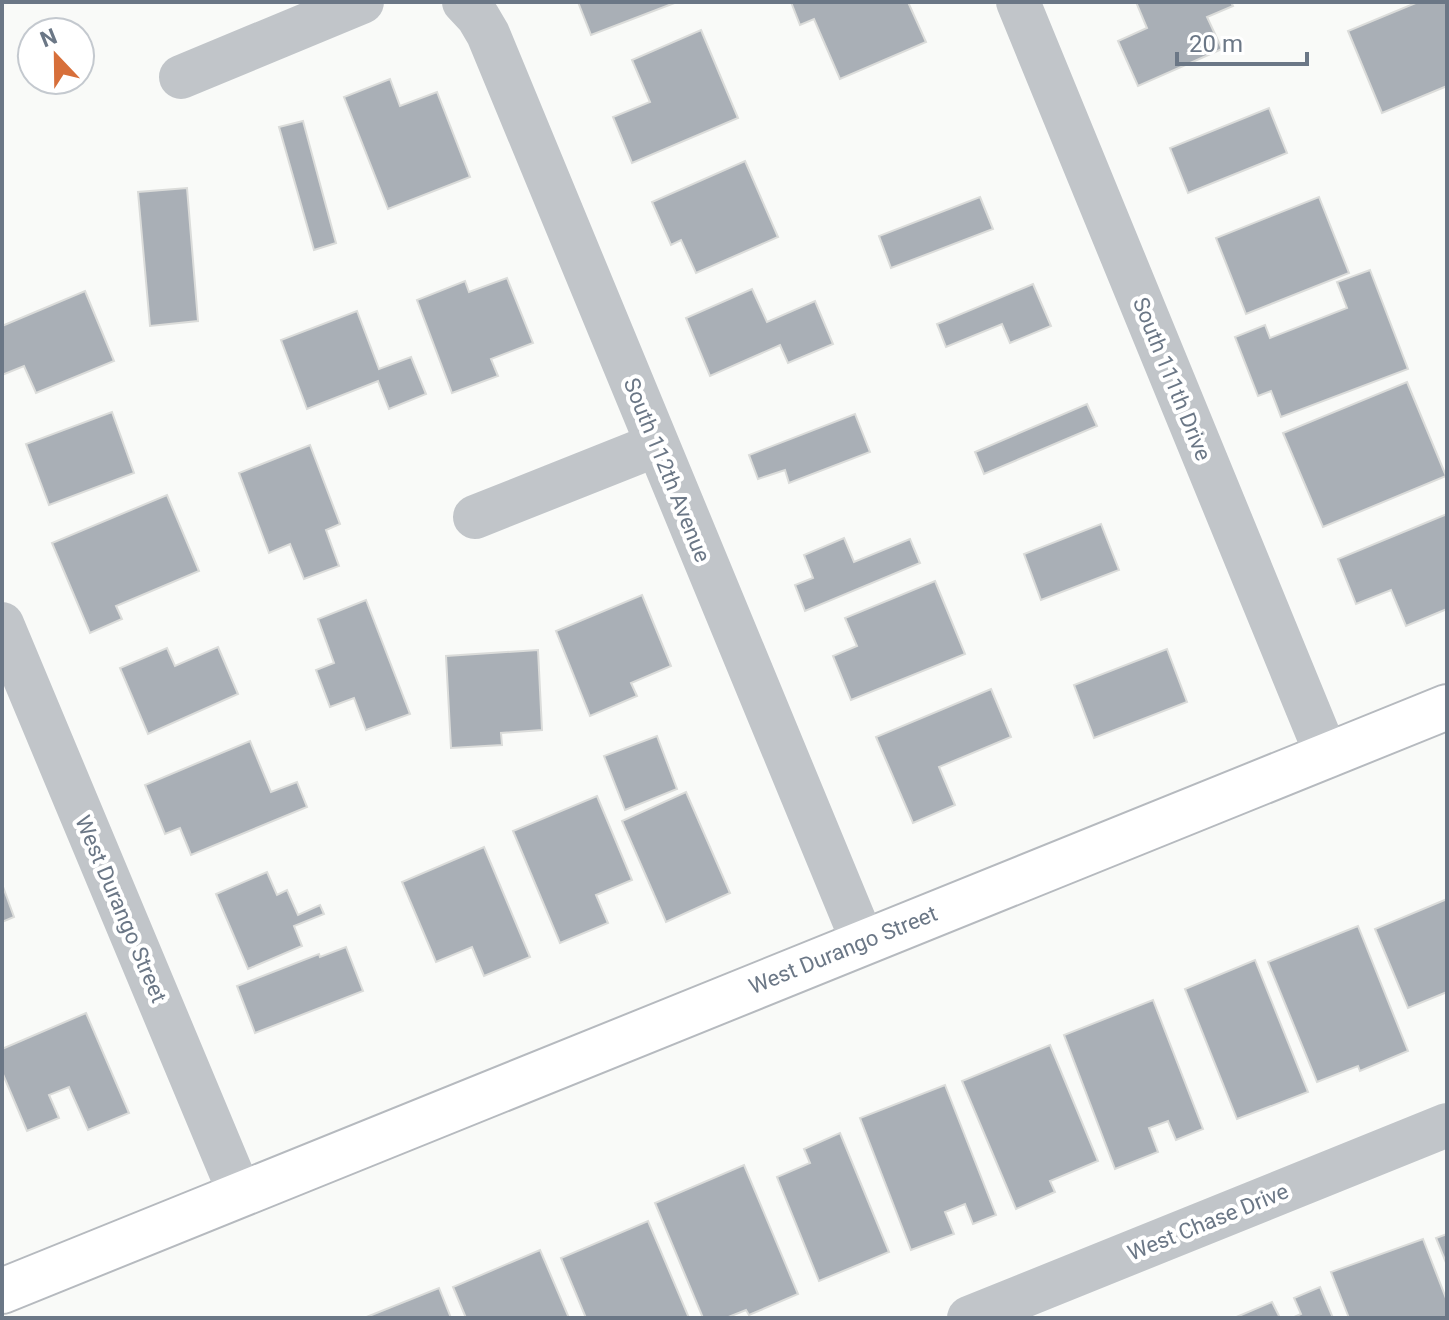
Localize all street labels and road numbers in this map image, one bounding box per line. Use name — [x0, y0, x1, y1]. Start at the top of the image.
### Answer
street label: South 111th Drive — [1128, 294, 1216, 464]
street label: South 112th Avenue — [619, 374, 715, 566]
street label: West Durango Street — [70, 812, 172, 1006]
street label: West Durango Street — [745, 901, 941, 999]
street label: West Chase Drive — [1124, 1178, 1292, 1266]

